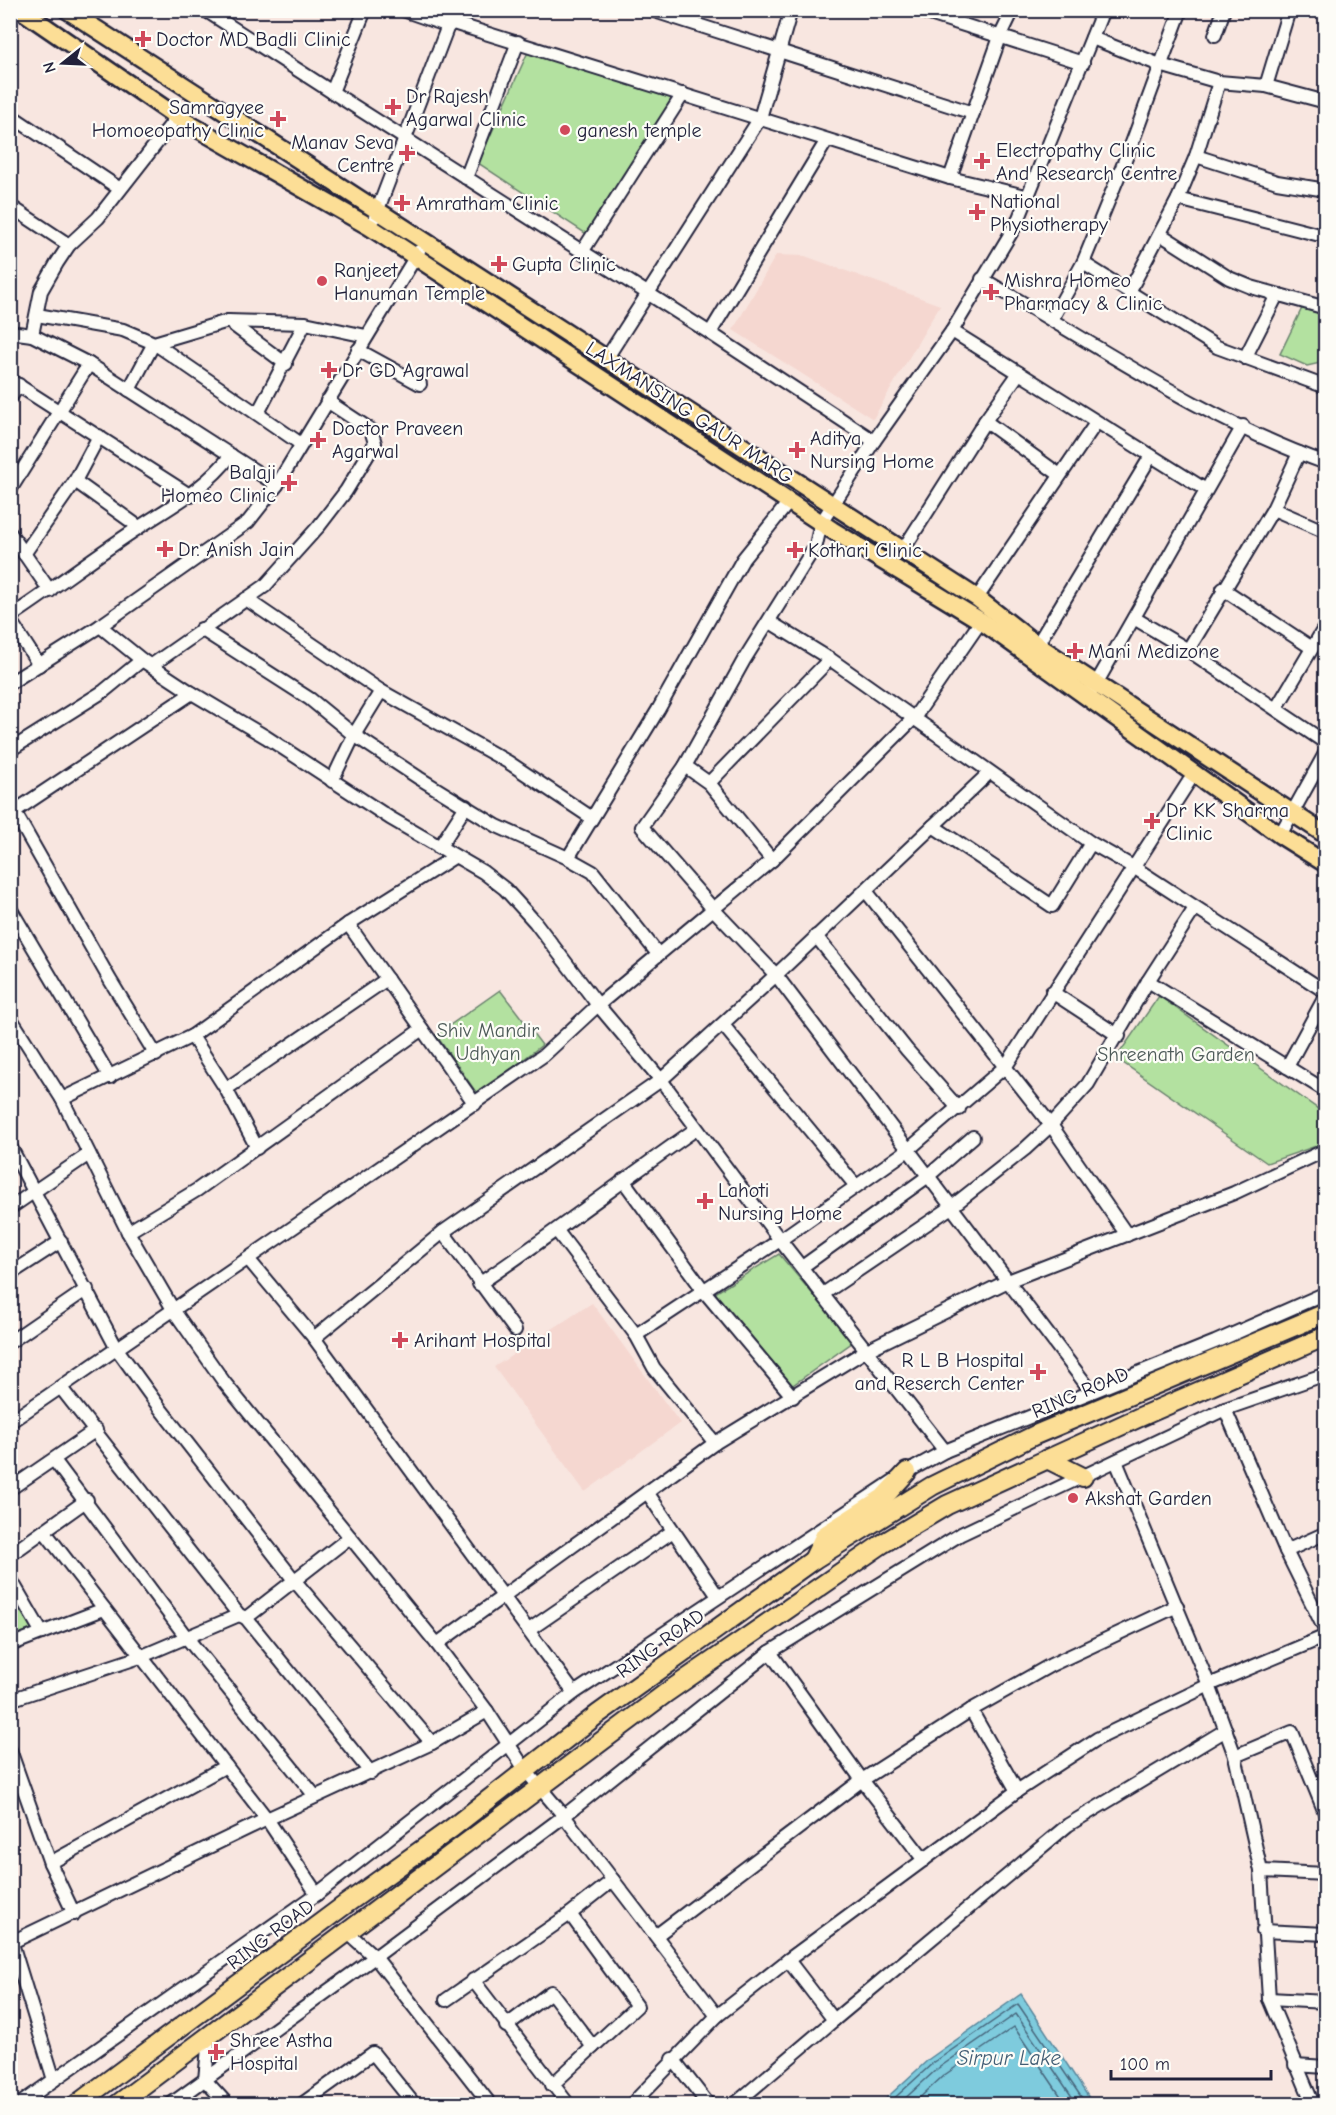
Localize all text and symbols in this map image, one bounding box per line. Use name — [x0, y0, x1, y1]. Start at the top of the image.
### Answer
place label: Doctor MD Badli Clinic — [156, 28, 351, 51]
marker: Doctor MD Badli Clinic — [134, 30, 152, 48]
north arrow — [33, 33, 93, 93]
text: N — [40, 60, 60, 75]
place label: Dr Rajesh Agarwal Clinic — [406, 85, 526, 131]
place label: Samragyee Homoeopathy Clinic — [92, 96, 264, 142]
marker: Dr Rajesh Agarwal Clinic — [384, 98, 402, 116]
marker: Samragyee Homoeopathy Clinic — [269, 110, 287, 128]
place label: ganesh temple — [577, 119, 701, 142]
marker: ganesh temple — [558, 123, 572, 137]
place label: Manav Seva Centre — [291, 131, 394, 177]
place label: Electropathy Clinic And Research Centre — [996, 139, 1177, 185]
marker: Manav Seva Centre — [398, 144, 416, 162]
marker: Electropathy Clinic And Research Centre — [973, 152, 991, 170]
place label: National Physiotherapy — [990, 190, 1108, 236]
place label: Amratham Clinic — [416, 192, 559, 215]
marker: Amratham Clinic — [393, 194, 411, 212]
marker: National Physiotherapy — [968, 203, 986, 221]
place label: Gupta Clinic — [512, 253, 616, 276]
marker: Gupta Clinic — [490, 255, 508, 273]
place label: Ranjeet Hanuman Temple — [334, 259, 485, 305]
place label: Mishra Homeo Pharmacy & Clinic — [1004, 269, 1163, 315]
marker: Ranjeet Hanuman Temple — [315, 274, 329, 288]
marker: Mishra Homeo Pharmacy & Clinic — [982, 283, 1000, 301]
street label: LAXMANSING GAUR MARG — [582, 337, 798, 488]
place label: Dr GD Agrawal — [342, 359, 469, 382]
marker: Dr GD Agrawal — [320, 361, 338, 379]
place label: Doctor Praveen Agarwal — [332, 417, 463, 463]
place label: Aditya Nursing Home — [810, 427, 934, 473]
marker: Doctor Praveen Agarwal — [309, 431, 327, 449]
marker: Aditya Nursing Home — [788, 441, 806, 459]
place label: Balaji Homeo Clinic — [161, 461, 276, 507]
marker: Balaji Homeo Clinic — [280, 474, 298, 492]
place label: Dr. Anish Jain — [178, 538, 294, 561]
place label: Kothari Clinic — [808, 539, 922, 562]
marker: Dr. Anish Jain — [156, 540, 174, 558]
marker: Kothari Clinic — [786, 541, 804, 559]
place label: Mani Medizone — [1088, 640, 1219, 663]
marker: Mani Medizone — [1066, 642, 1084, 660]
place label: Dr KK Sharma Clinic — [1166, 799, 1289, 845]
marker: Dr KK Sharma Clinic — [1143, 812, 1161, 830]
park label: Shiv Mandir Udhyan — [437, 1019, 539, 1065]
park label: Shreenath Garden — [1097, 1043, 1255, 1066]
place label: Lahoti Nursing Home — [718, 1179, 842, 1225]
marker: Lahoti Nursing Home — [696, 1192, 714, 1210]
place label: Arihant Hospital — [414, 1329, 551, 1352]
marker: Arihant Hospital — [391, 1331, 409, 1349]
place label: R L B Hospital and Reserch Center — [855, 1349, 1024, 1395]
street label: RING ROAD — [1028, 1362, 1132, 1423]
marker: R L B Hospital and Reserch Center — [1029, 1363, 1047, 1381]
place label: Akshat Garden — [1085, 1487, 1212, 1510]
marker: Akshat Garden — [1066, 1491, 1080, 1505]
street label: RING ROAD — [612, 1604, 709, 1683]
street label: RING ROAD — [222, 1894, 318, 1975]
place label: Shree Astha Hospital — [230, 2029, 333, 2075]
marker: Shree Astha Hospital — [207, 2043, 225, 2061]
scale bar — [1111, 2043, 1272, 2081]
water label: Sirpur Lake — [957, 2046, 1061, 2070]
text: 100 m — [1120, 2054, 1170, 2075]

